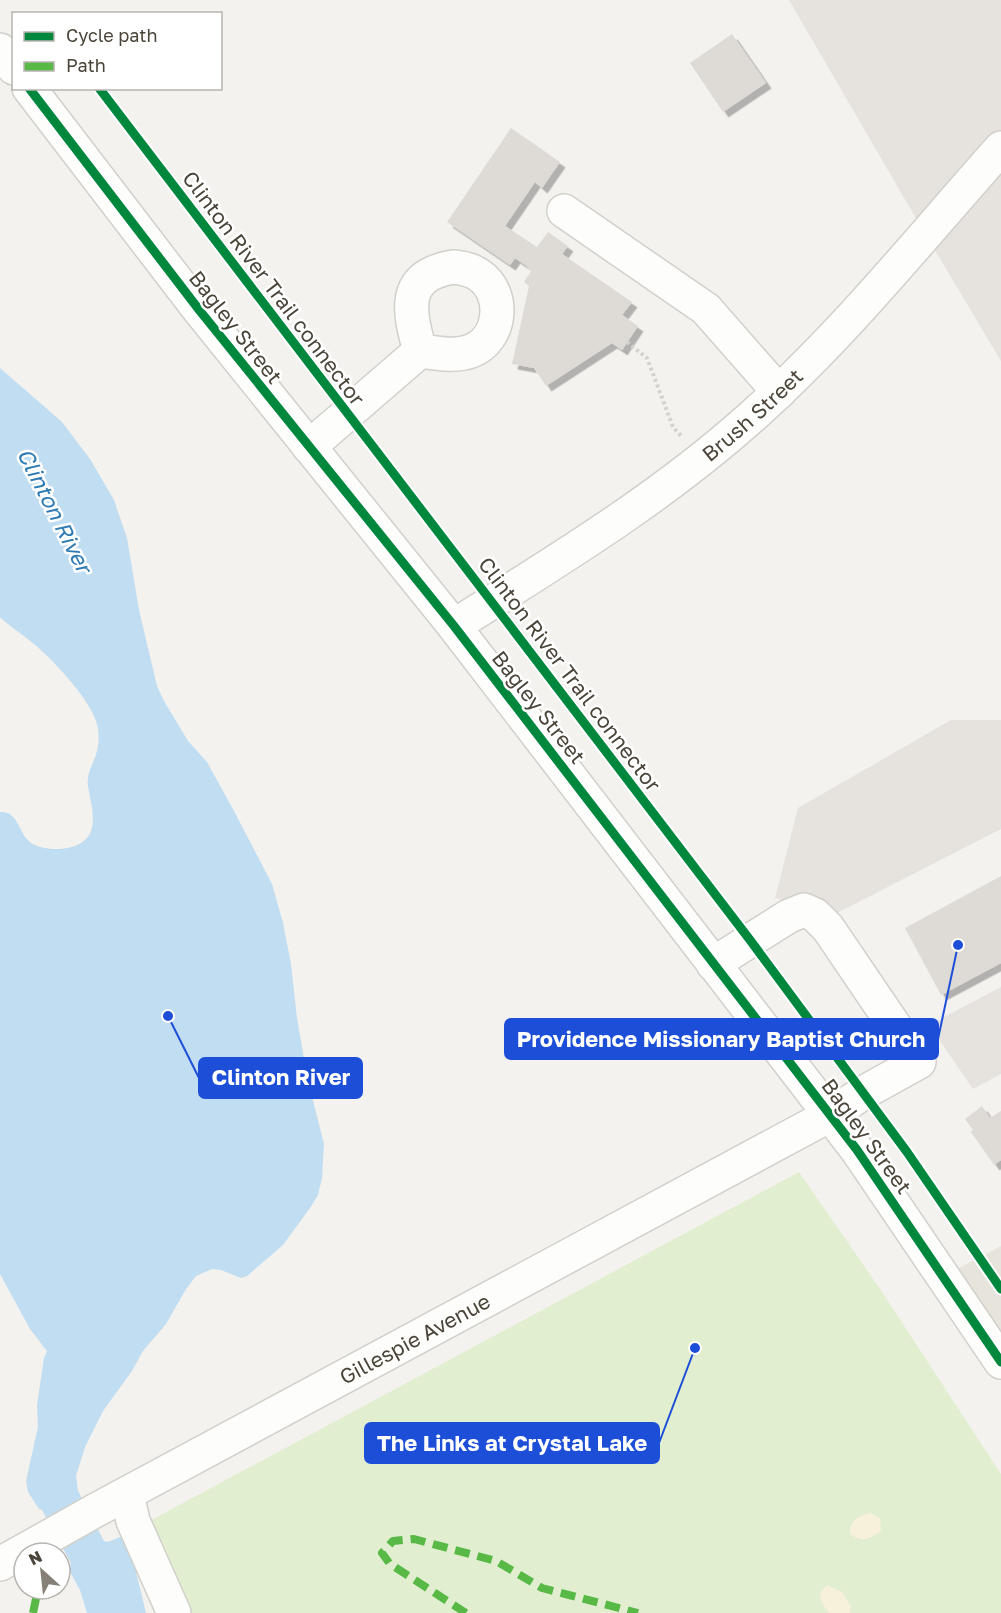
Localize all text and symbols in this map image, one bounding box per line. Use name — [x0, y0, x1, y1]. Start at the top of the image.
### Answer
legend — [12, 12, 222, 90]
text: Cycle path — [66, 24, 158, 46]
text: Path — [66, 54, 106, 76]
street label: Clinton River Trail connector — [177, 166, 371, 410]
street label: Bagley Street — [184, 265, 288, 389]
street label: Brush Street — [696, 363, 808, 467]
water label: Clinton River — [12, 443, 100, 580]
street label: Clinton River Trail connector — [473, 552, 667, 796]
street label: Bagley Street — [487, 645, 591, 769]
callout: Providence Missionary Baptist Church — [505, 1019, 938, 1059]
text: Providence Missionary Baptist Church — [517, 1025, 925, 1052]
callout: Clinton River — [199, 1058, 362, 1098]
text: Clinton River — [212, 1063, 351, 1090]
street label: Bagley Street — [816, 1073, 918, 1199]
street label: Gillespie Avenue — [335, 1287, 494, 1390]
callout: The Links at Crystal Lake — [365, 1423, 659, 1463]
text: The Links at Crystal Lake — [377, 1429, 647, 1456]
north arrow — [12, 1541, 72, 1601]
text: N — [25, 1546, 45, 1569]

